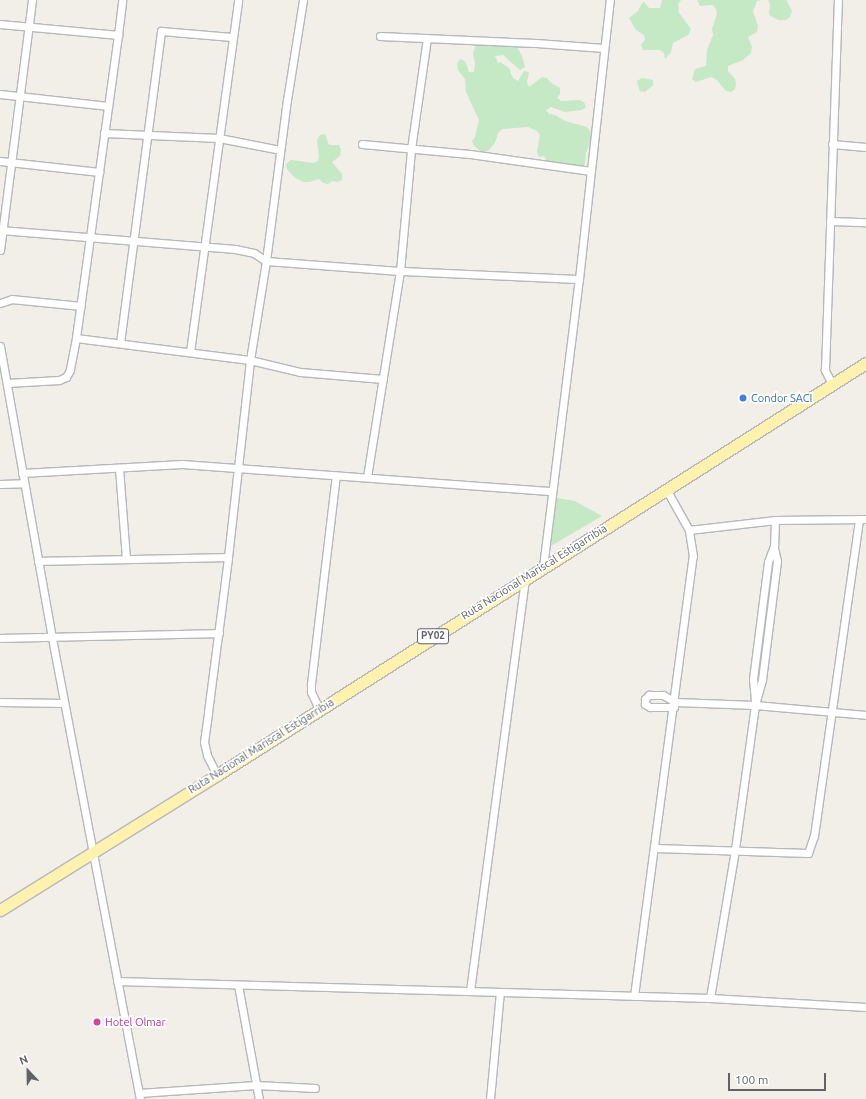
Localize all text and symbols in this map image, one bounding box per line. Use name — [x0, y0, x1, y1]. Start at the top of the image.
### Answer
place label: Condor SACI — [751, 391, 812, 405]
marker: Condor SACI — [738, 393, 748, 403]
street label: Ruta Nacional Mariscal Estigarribia — [459, 522, 609, 622]
road number: PY02 — [417, 628, 449, 644]
street label: Ruta Nacional Mariscal Estigarribia — [186, 696, 336, 796]
place label: Hotel Olmar — [105, 1015, 166, 1029]
marker: Hotel Olmar — [92, 1017, 102, 1027]
north arrow — [8, 1051, 48, 1091]
text: N — [17, 1053, 30, 1067]
scale bar — [730, 1065, 828, 1091]
text: 100 m — [735, 1073, 768, 1086]

